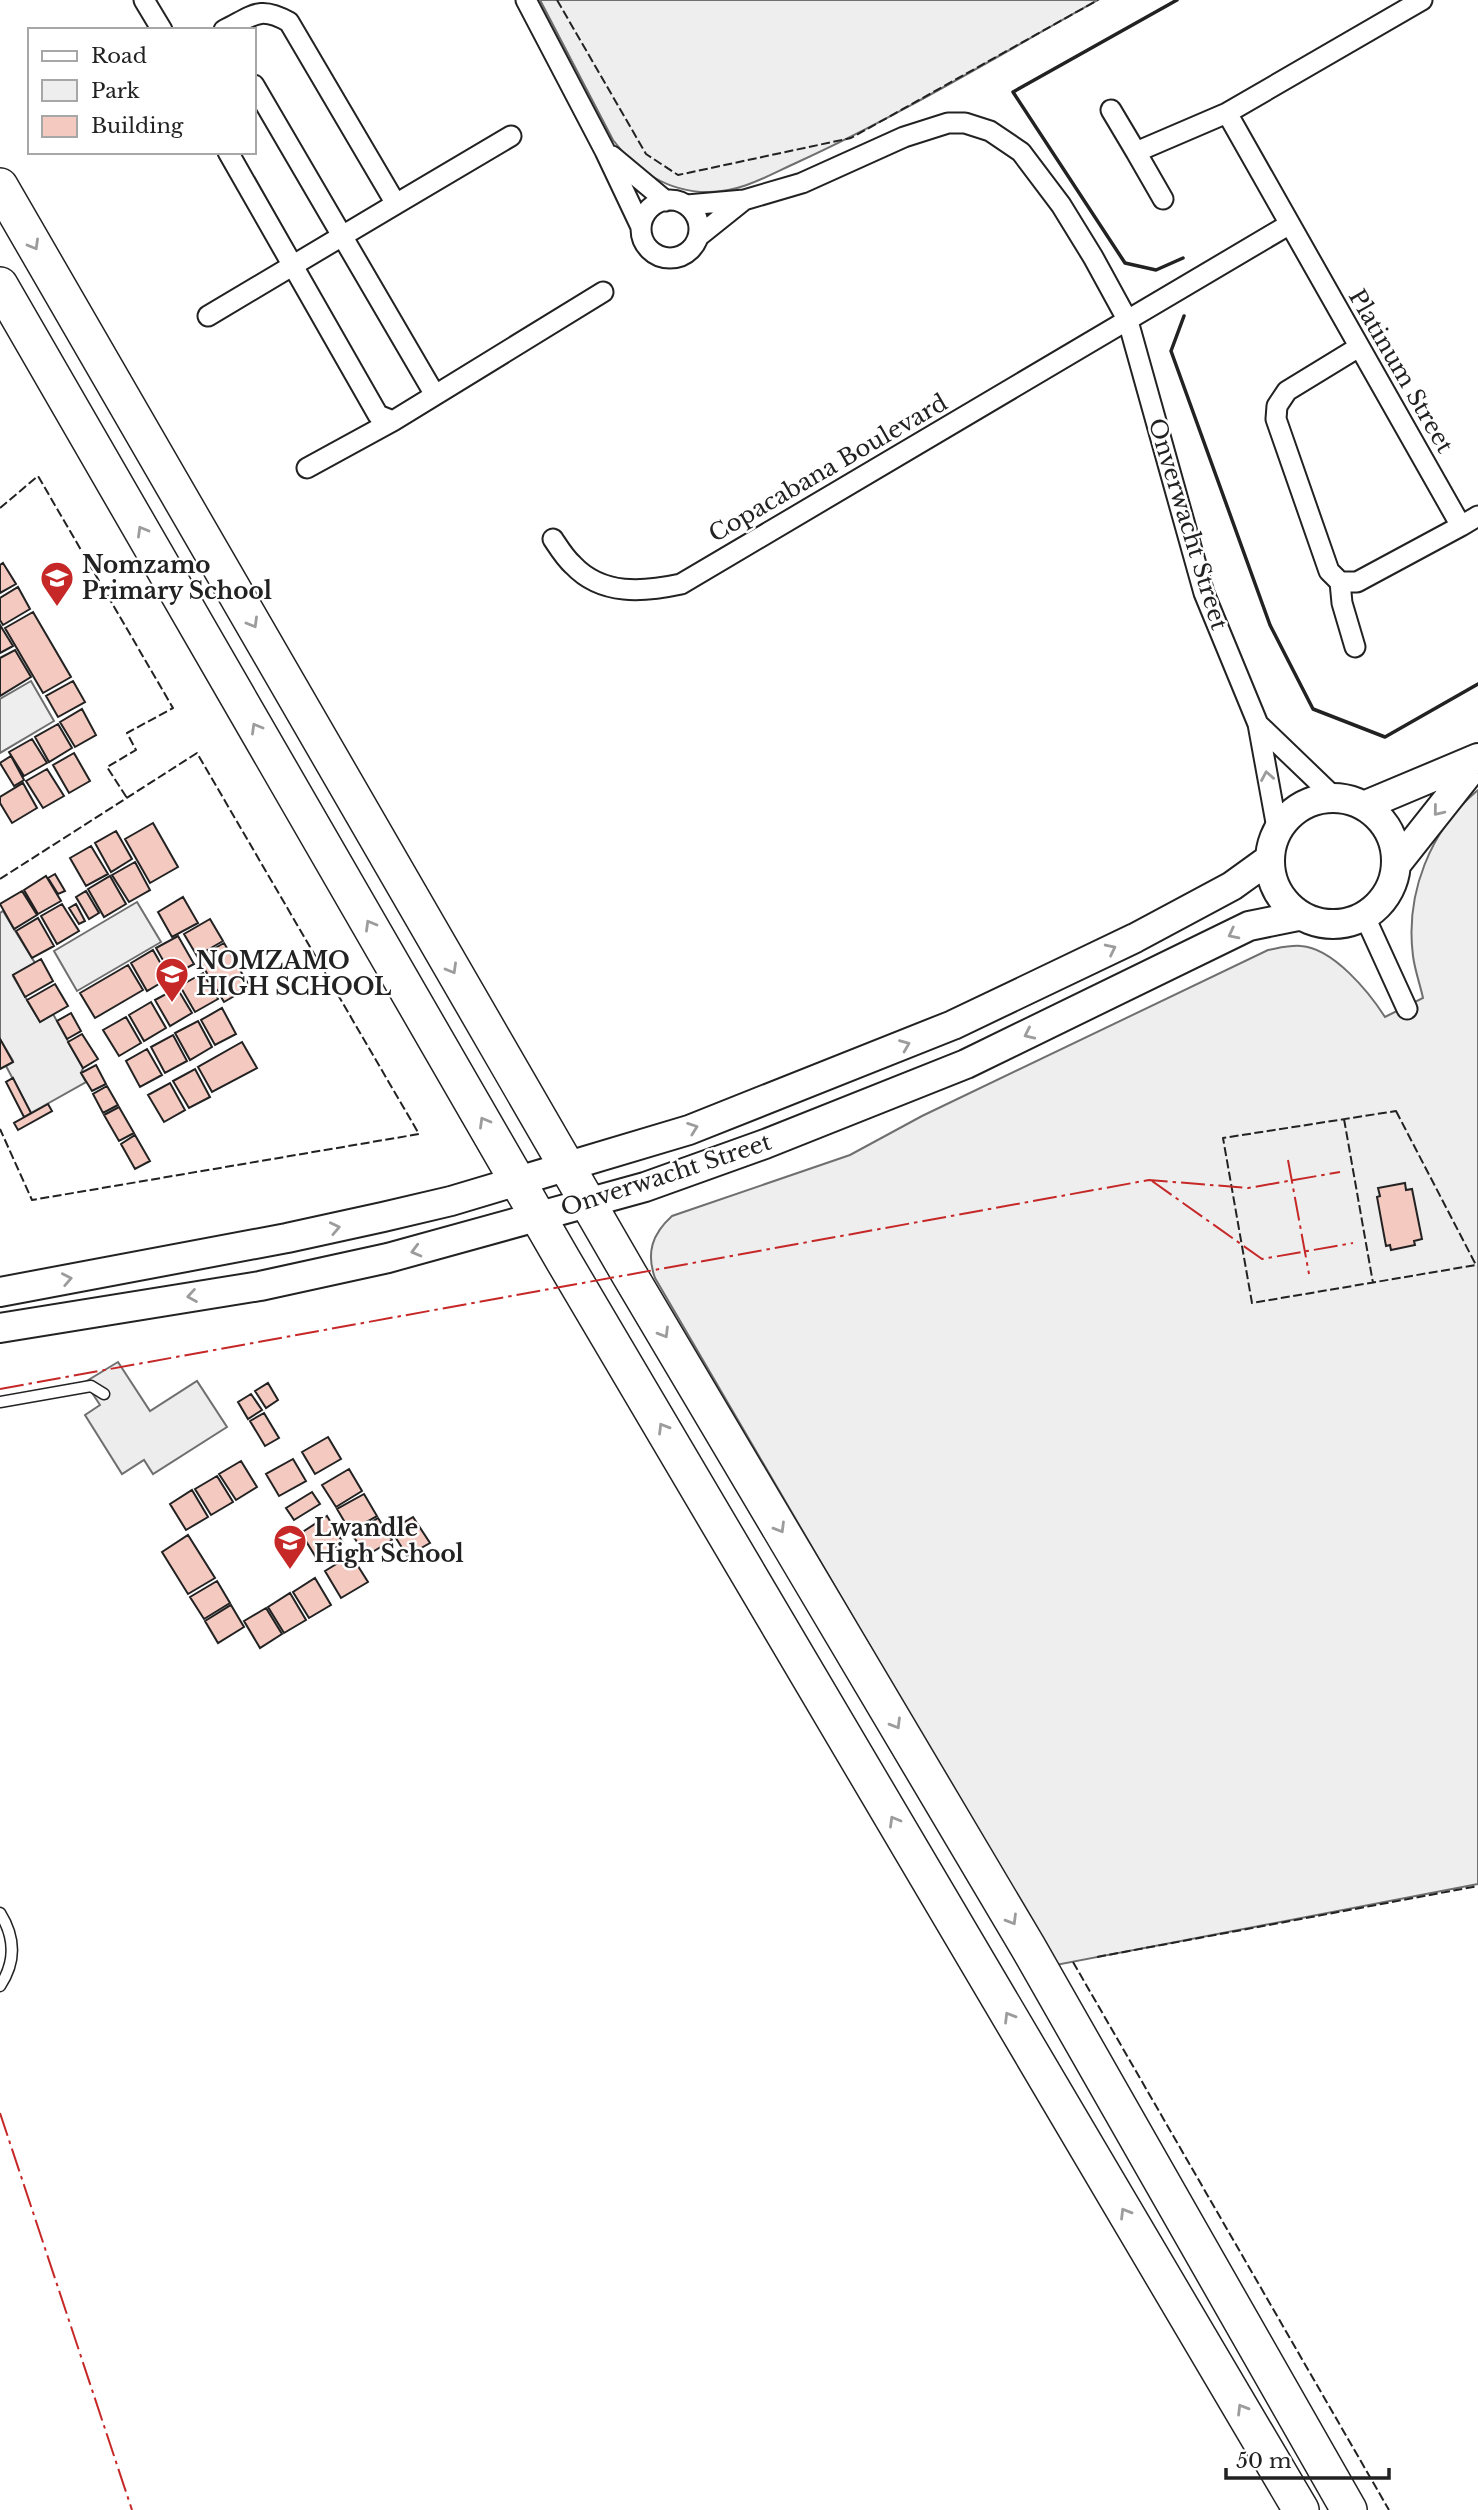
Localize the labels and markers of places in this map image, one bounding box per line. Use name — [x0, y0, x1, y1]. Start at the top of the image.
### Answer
place label: Nomzamo Primary School — [82, 551, 272, 605]
school or university icon: Nomzamo Primary School — [38, 559, 76, 608]
place label: NOMZAMO HIGH SCHOOL — [196, 947, 392, 1001]
school or university icon: NOMZAMO HIGH SCHOOL — [153, 955, 191, 1004]
place label: Lwandle High School — [314, 1514, 464, 1568]
school or university icon: Lwandle High School — [271, 1522, 309, 1571]

